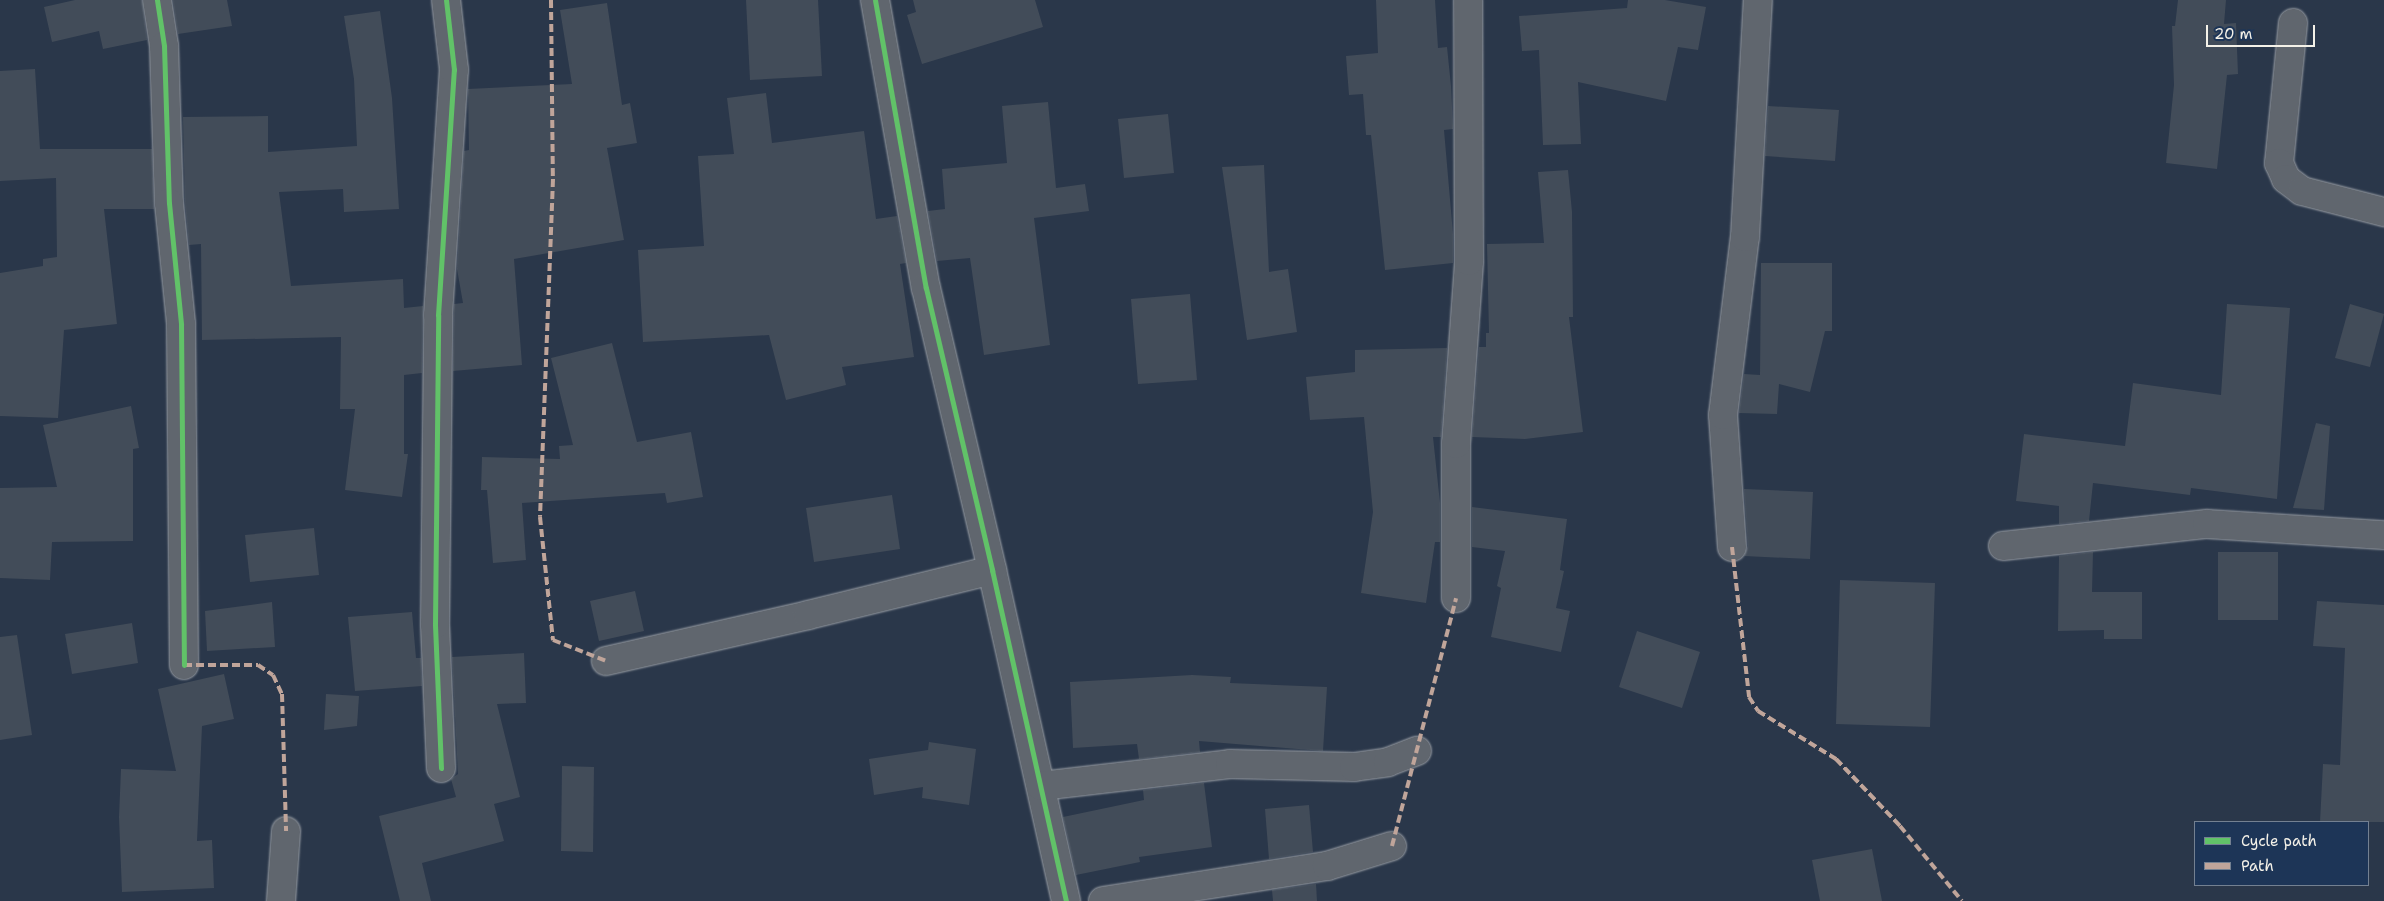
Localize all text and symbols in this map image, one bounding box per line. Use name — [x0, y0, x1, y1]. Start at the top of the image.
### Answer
scale bar — [2209, 15, 2318, 47]
text: 20 m — [2214, 24, 2253, 44]
legend — [2194, 821, 2369, 886]
text: Cycle path — [2241, 831, 2317, 851]
text: Path — [2241, 856, 2274, 876]

